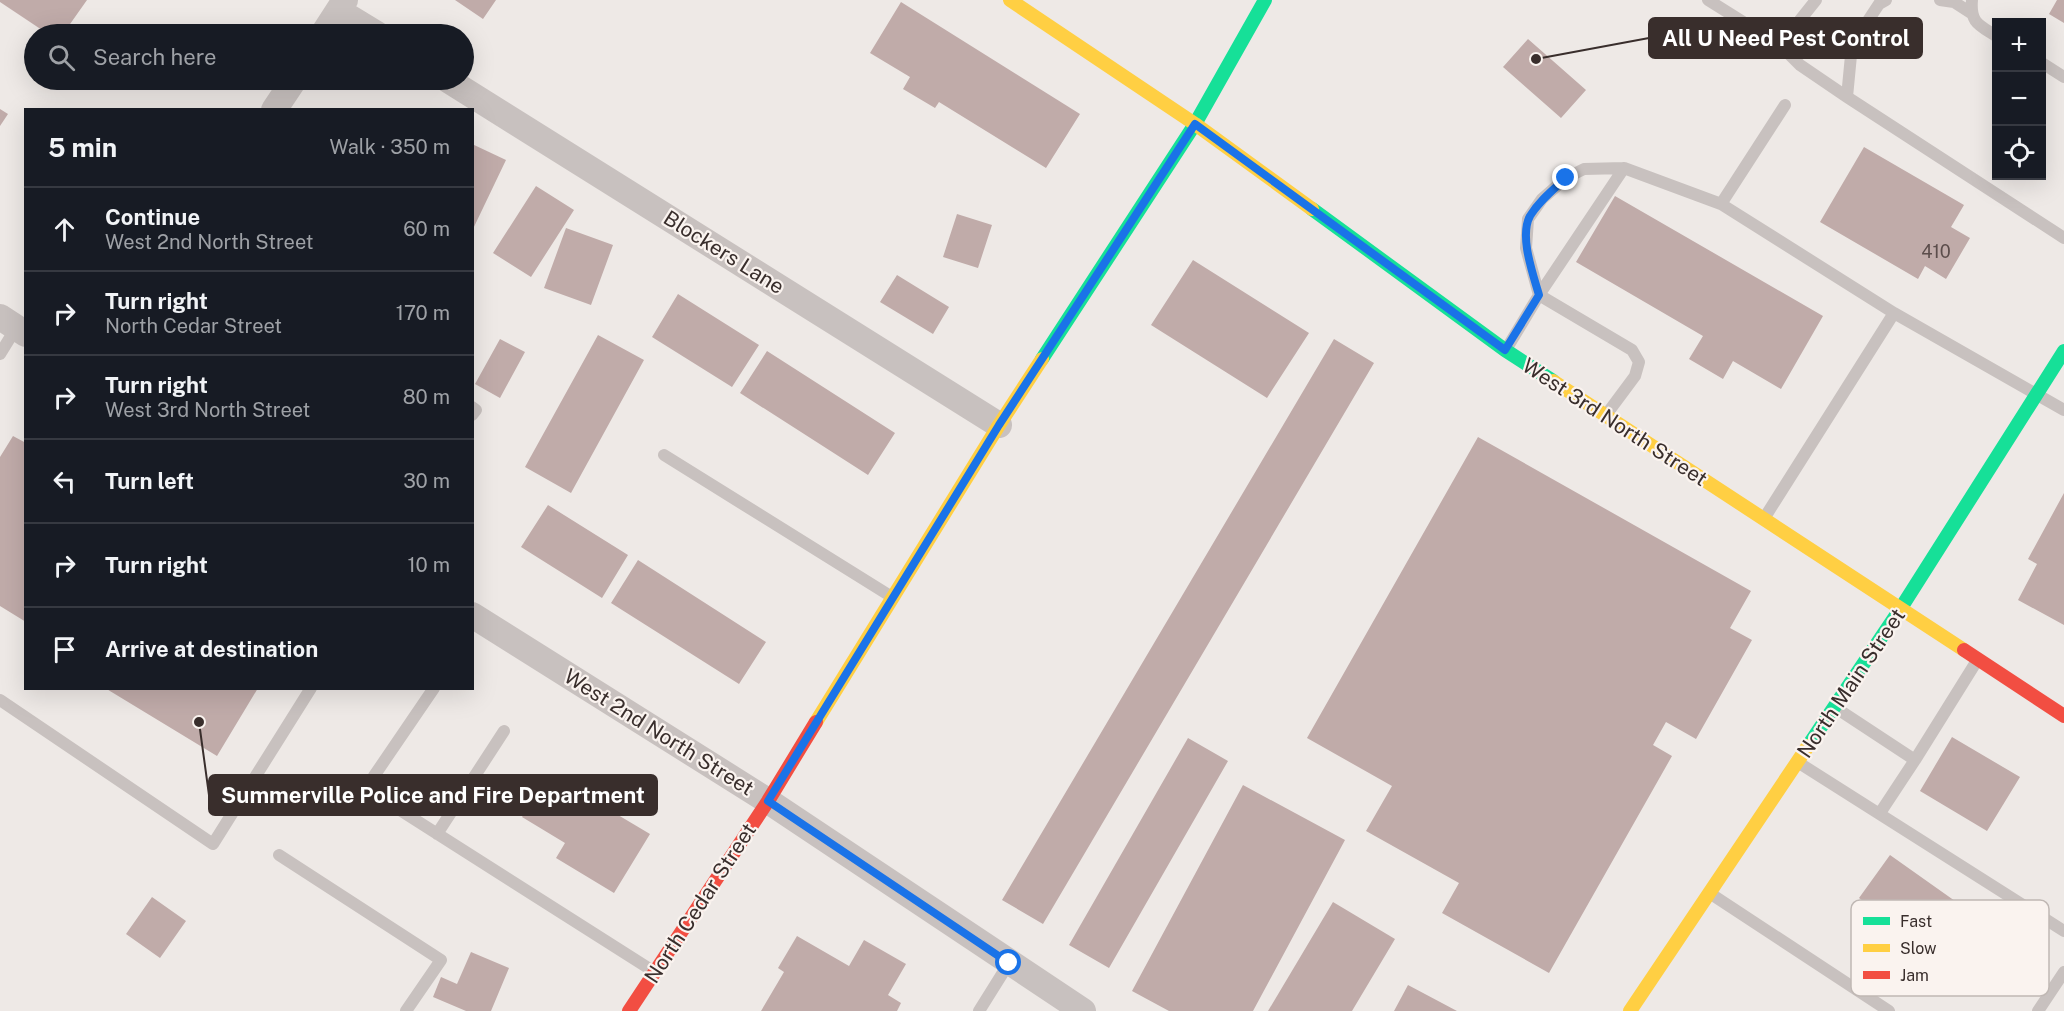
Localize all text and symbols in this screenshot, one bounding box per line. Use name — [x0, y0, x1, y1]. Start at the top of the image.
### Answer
callout: All U Need Pest Control — [1649, 18, 1922, 58]
map controls — [1992, 18, 2046, 180]
button: + — [1992, 18, 2046, 72]
search box — [24, 24, 474, 90]
text: All U Need Pest Control — [1662, 25, 1910, 51]
icon: search — [45, 41, 78, 74]
text: Search here — [93, 44, 217, 70]
button: − — [1992, 72, 2046, 126]
button: locate — [1992, 126, 2046, 180]
text: 5 min — [48, 132, 117, 163]
text: Walk · 350 m — [330, 135, 450, 159]
route end — [1552, 164, 1578, 190]
text: Continue — [105, 204, 200, 230]
street label: Blockers Lane — [659, 205, 789, 299]
icon: ahead — [48, 213, 81, 246]
text: 60 m — [403, 217, 450, 241]
text: West 2nd North Street — [105, 230, 314, 254]
house number: 410 — [1921, 241, 1951, 262]
text: Turn right — [105, 288, 208, 314]
icon: right — [48, 297, 81, 330]
text: 170 m — [396, 301, 450, 325]
text: North Cedar Street — [105, 314, 282, 338]
street label: West 3rd North Street — [1518, 353, 1712, 491]
text: Turn right — [105, 372, 208, 398]
icon: right — [48, 381, 81, 414]
text: 80 m — [403, 385, 450, 409]
text: West 3rd North Street — [105, 398, 310, 422]
icon: left — [48, 465, 81, 498]
text: Turn left — [105, 468, 194, 494]
text: 30 m — [403, 469, 450, 493]
icon: right — [48, 549, 81, 582]
text: Turn right — [105, 552, 208, 578]
text: 10 m — [407, 553, 450, 577]
street label: North Main Street — [1792, 604, 1910, 762]
icon: arrive — [48, 633, 81, 666]
text: Arrive at destination — [105, 636, 318, 662]
street label: West 2nd North Street — [560, 663, 758, 801]
callout: Summerville Police and Fire Department — [209, 775, 657, 815]
text: Summerville Police and Fire Department — [221, 782, 645, 808]
street label: North Cedar Street — [639, 818, 761, 988]
legend — [1851, 900, 2049, 996]
text: Fast — [1900, 912, 1932, 931]
text: Slow — [1900, 939, 1937, 958]
route start — [995, 949, 1021, 975]
text: Jam — [1900, 966, 1929, 985]

